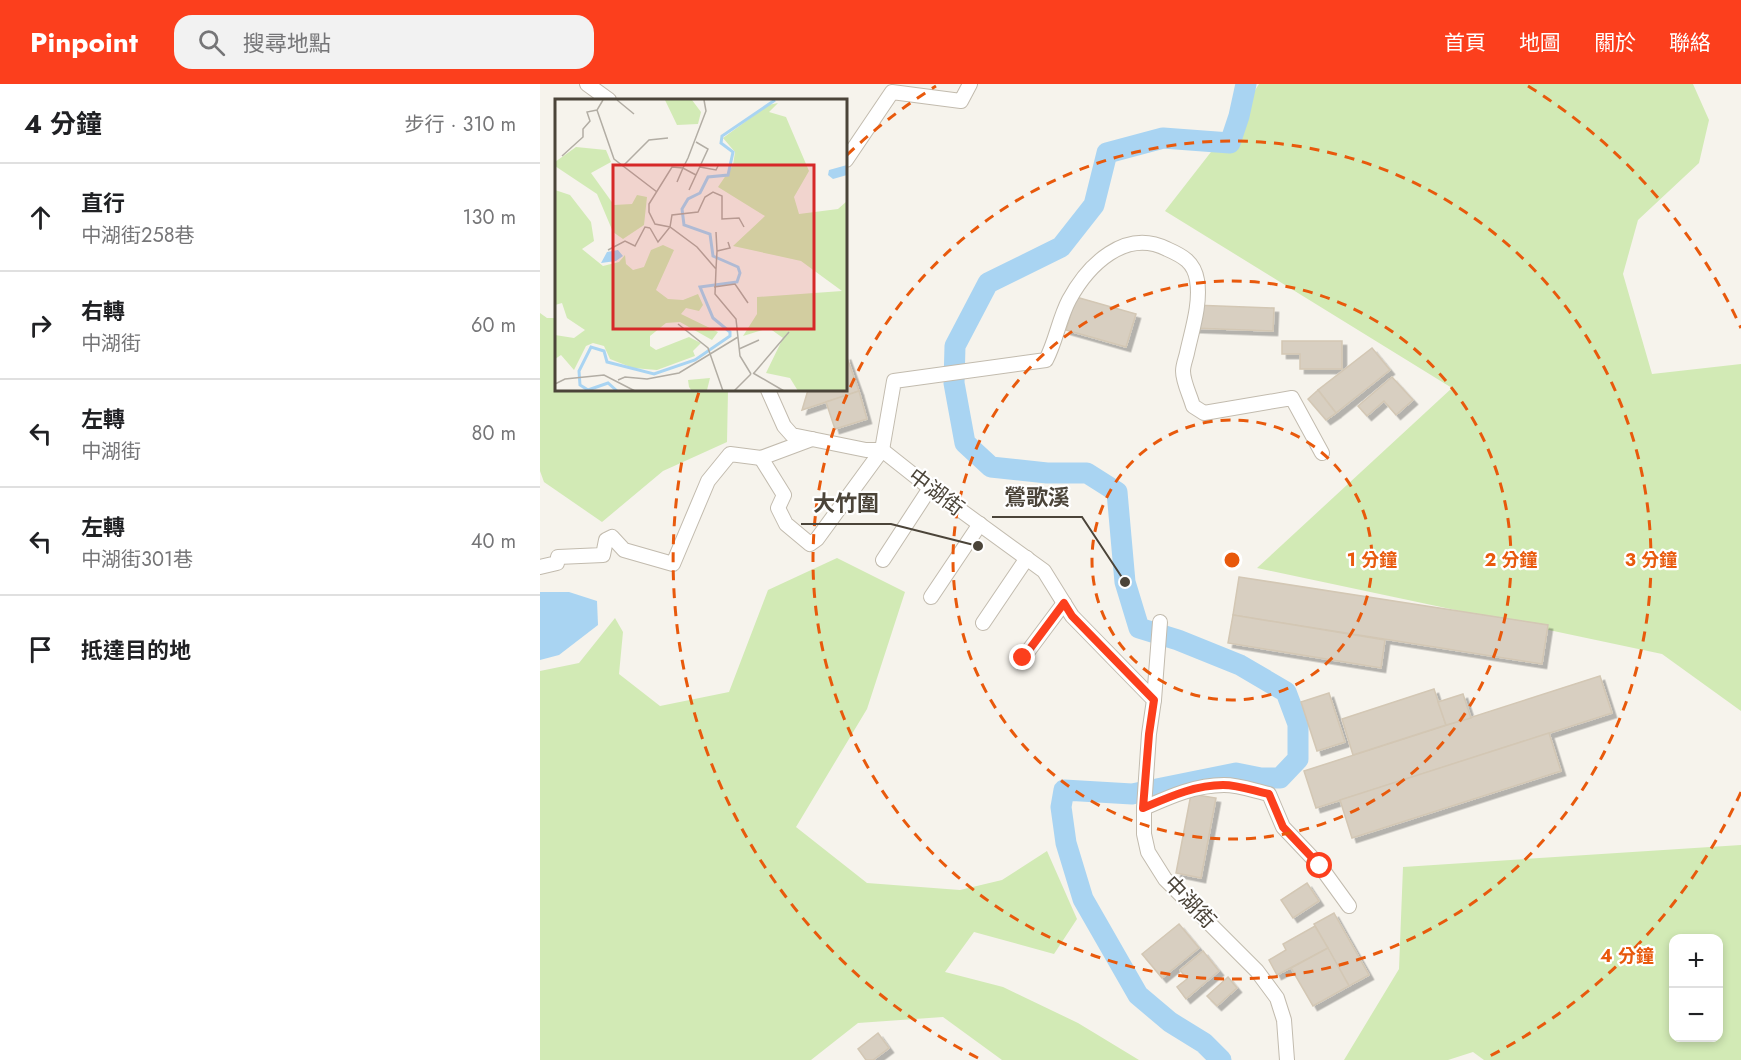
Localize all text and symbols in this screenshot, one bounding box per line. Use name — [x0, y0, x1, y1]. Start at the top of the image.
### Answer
search box — [174, 15, 594, 69]
text: Pinpoint — [30, 22, 138, 63]
icon: search — [195, 26, 228, 59]
text: 搜尋地點 — [243, 27, 331, 59]
text: 首頁 — [1444, 28, 1486, 58]
text: 地圖 — [1519, 28, 1561, 58]
text: 關於 — [1594, 28, 1636, 58]
text: 聯絡 — [1669, 28, 1711, 58]
inset map — [555, 99, 848, 392]
text: 4 分鐘 — [24, 105, 102, 143]
text: 步行 · 310 m — [404, 110, 516, 139]
text: 直行 — [81, 187, 125, 219]
icon: ahead — [24, 201, 57, 234]
text: 130 m — [462, 203, 516, 232]
text: 中湖街258巷 — [81, 221, 195, 250]
text: 右轉 — [81, 295, 125, 327]
icon: right — [24, 309, 57, 342]
text: 60 m — [471, 311, 516, 340]
text: 中湖街 — [81, 329, 141, 358]
text: 左轉 — [81, 403, 125, 435]
icon: left — [24, 417, 57, 450]
text: 80 m — [471, 419, 516, 448]
text: 中湖街 — [81, 437, 141, 466]
street label: 中湖街 — [902, 461, 970, 523]
callout: 鶯歌溪 — [992, 477, 1082, 517]
text: 鶯歌溪 — [1004, 481, 1070, 513]
callout: 大竹圍 — [801, 484, 891, 524]
text: 大竹圍 — [813, 487, 879, 519]
text: 左轉 — [81, 511, 125, 543]
icon: left — [24, 525, 57, 558]
text: 40 m — [471, 527, 516, 556]
text: 中湖街301巷 — [81, 545, 193, 574]
text: 1 分鐘 — [1347, 547, 1397, 573]
text: 2 分鐘 — [1484, 547, 1538, 573]
text: 3 分鐘 — [1625, 547, 1677, 573]
centre of rings — [1222, 550, 1242, 570]
icon: arrive — [24, 633, 57, 666]
text: 抵達目的地 — [81, 634, 191, 666]
route end — [1009, 644, 1035, 670]
route start — [1306, 852, 1332, 878]
street label: 中湖街 — [1157, 869, 1223, 935]
map controls — [1669, 934, 1723, 1042]
button: + — [1669, 934, 1723, 988]
text: 4 分鐘 — [1600, 943, 1654, 969]
button: − — [1669, 988, 1723, 1042]

